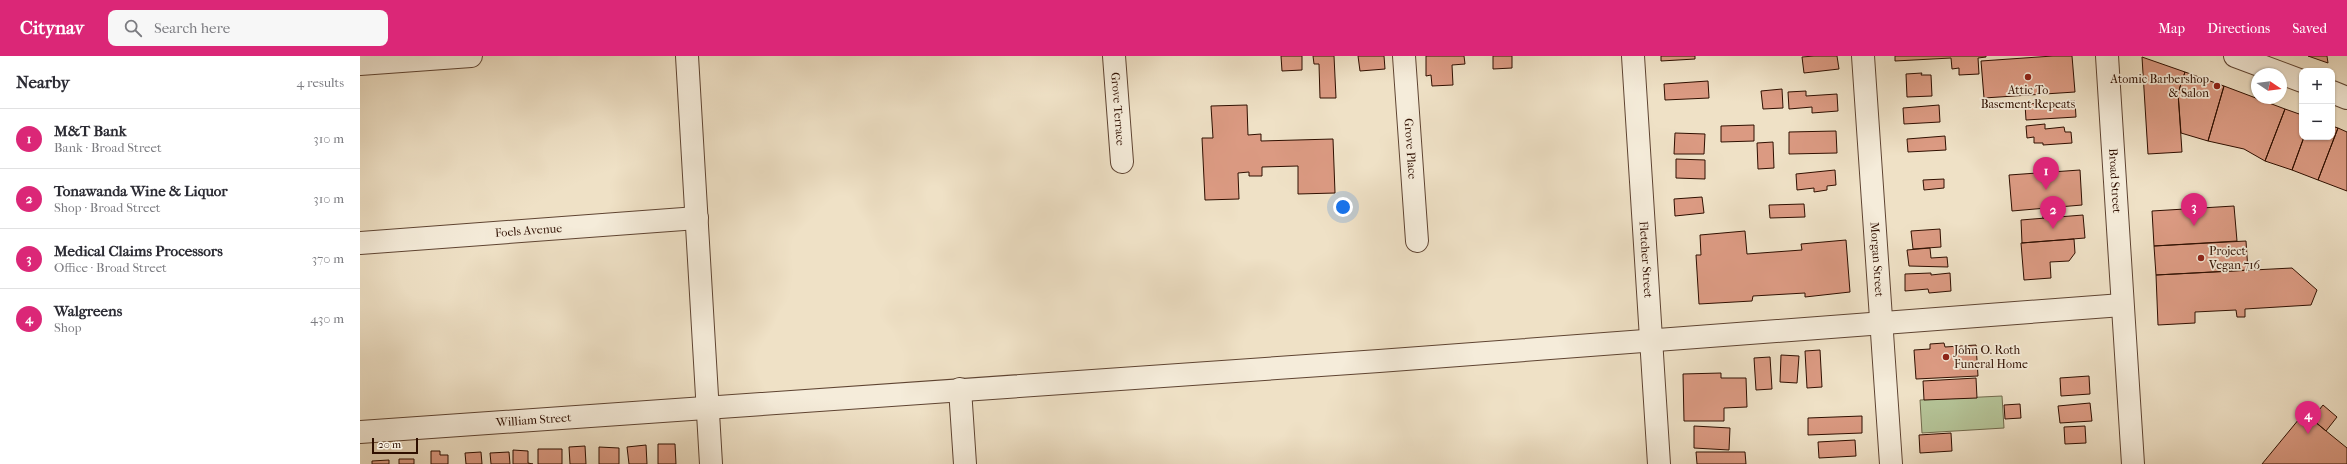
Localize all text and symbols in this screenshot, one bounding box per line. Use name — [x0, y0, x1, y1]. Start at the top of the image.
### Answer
search box — [108, 10, 388, 46]
text: Citynav — [20, 17, 84, 39]
icon: search — [122, 17, 144, 39]
text: Search here — [154, 19, 230, 37]
text: Map — [2158, 20, 2185, 37]
text: Directions — [2207, 20, 2270, 37]
text: Saved — [2292, 20, 2327, 37]
north arrow — [2251, 68, 2287, 104]
map controls — [2299, 68, 2335, 140]
button: + — [2299, 68, 2335, 104]
text: Nearby — [16, 72, 70, 92]
street label: Grove Terrace — [1108, 72, 1128, 146]
marker: Attic To Basement Repeats — [2023, 72, 2033, 82]
place label: Atomic Barbershop & Salon — [2109, 72, 2209, 100]
text: 4 results — [297, 75, 344, 90]
marker: Atomic Barbershop & Salon — [2212, 81, 2222, 91]
place label: Attic To Basement Repeats — [1981, 83, 2076, 111]
button: − — [2299, 104, 2335, 140]
street label: Grove Place — [1401, 118, 1420, 180]
text: M&T Bank — [54, 122, 127, 140]
text: 1 — [27, 131, 31, 146]
text: 310 m — [313, 131, 344, 146]
text: Bank · Broad Street — [54, 140, 162, 155]
street label: Broad Street — [2106, 148, 2124, 215]
pin: 1 — [2033, 157, 2059, 190]
text: Tonawanda Wine & Liquor — [54, 182, 228, 200]
text: 2 — [26, 191, 32, 206]
text: 310 m — [313, 191, 344, 206]
pin: 3 — [2181, 193, 2207, 226]
pin: 2 — [2040, 196, 2066, 229]
your location — [1333, 197, 1353, 217]
text: Shop · Broad Street — [54, 200, 160, 215]
street label: Foels Avenue — [494, 221, 563, 240]
street label: Fletcher Street — [1637, 221, 1655, 299]
street label: Morgan Street — [1867, 222, 1887, 298]
text: Medical Claims Processors — [54, 242, 223, 260]
place label: Project Vegan 716 — [2208, 244, 2261, 272]
text: 3 — [26, 251, 32, 266]
text: 370 m — [312, 251, 344, 266]
marker: Project Vegan 716 — [2196, 253, 2206, 263]
text: Office · Broad Street — [54, 260, 167, 275]
text: Walgreens — [54, 302, 122, 320]
text: 4 — [25, 311, 33, 326]
text: 430 m — [310, 311, 344, 326]
text: Shop — [54, 320, 82, 335]
place label: John O. Roth Funeral Home — [1953, 343, 2028, 371]
marker: John O. Roth Funeral Home — [1941, 352, 1951, 362]
pin: 4 — [2295, 401, 2321, 434]
street label: William Street — [495, 410, 572, 430]
scale bar — [372, 436, 418, 455]
text: 20 m — [378, 438, 401, 451]

